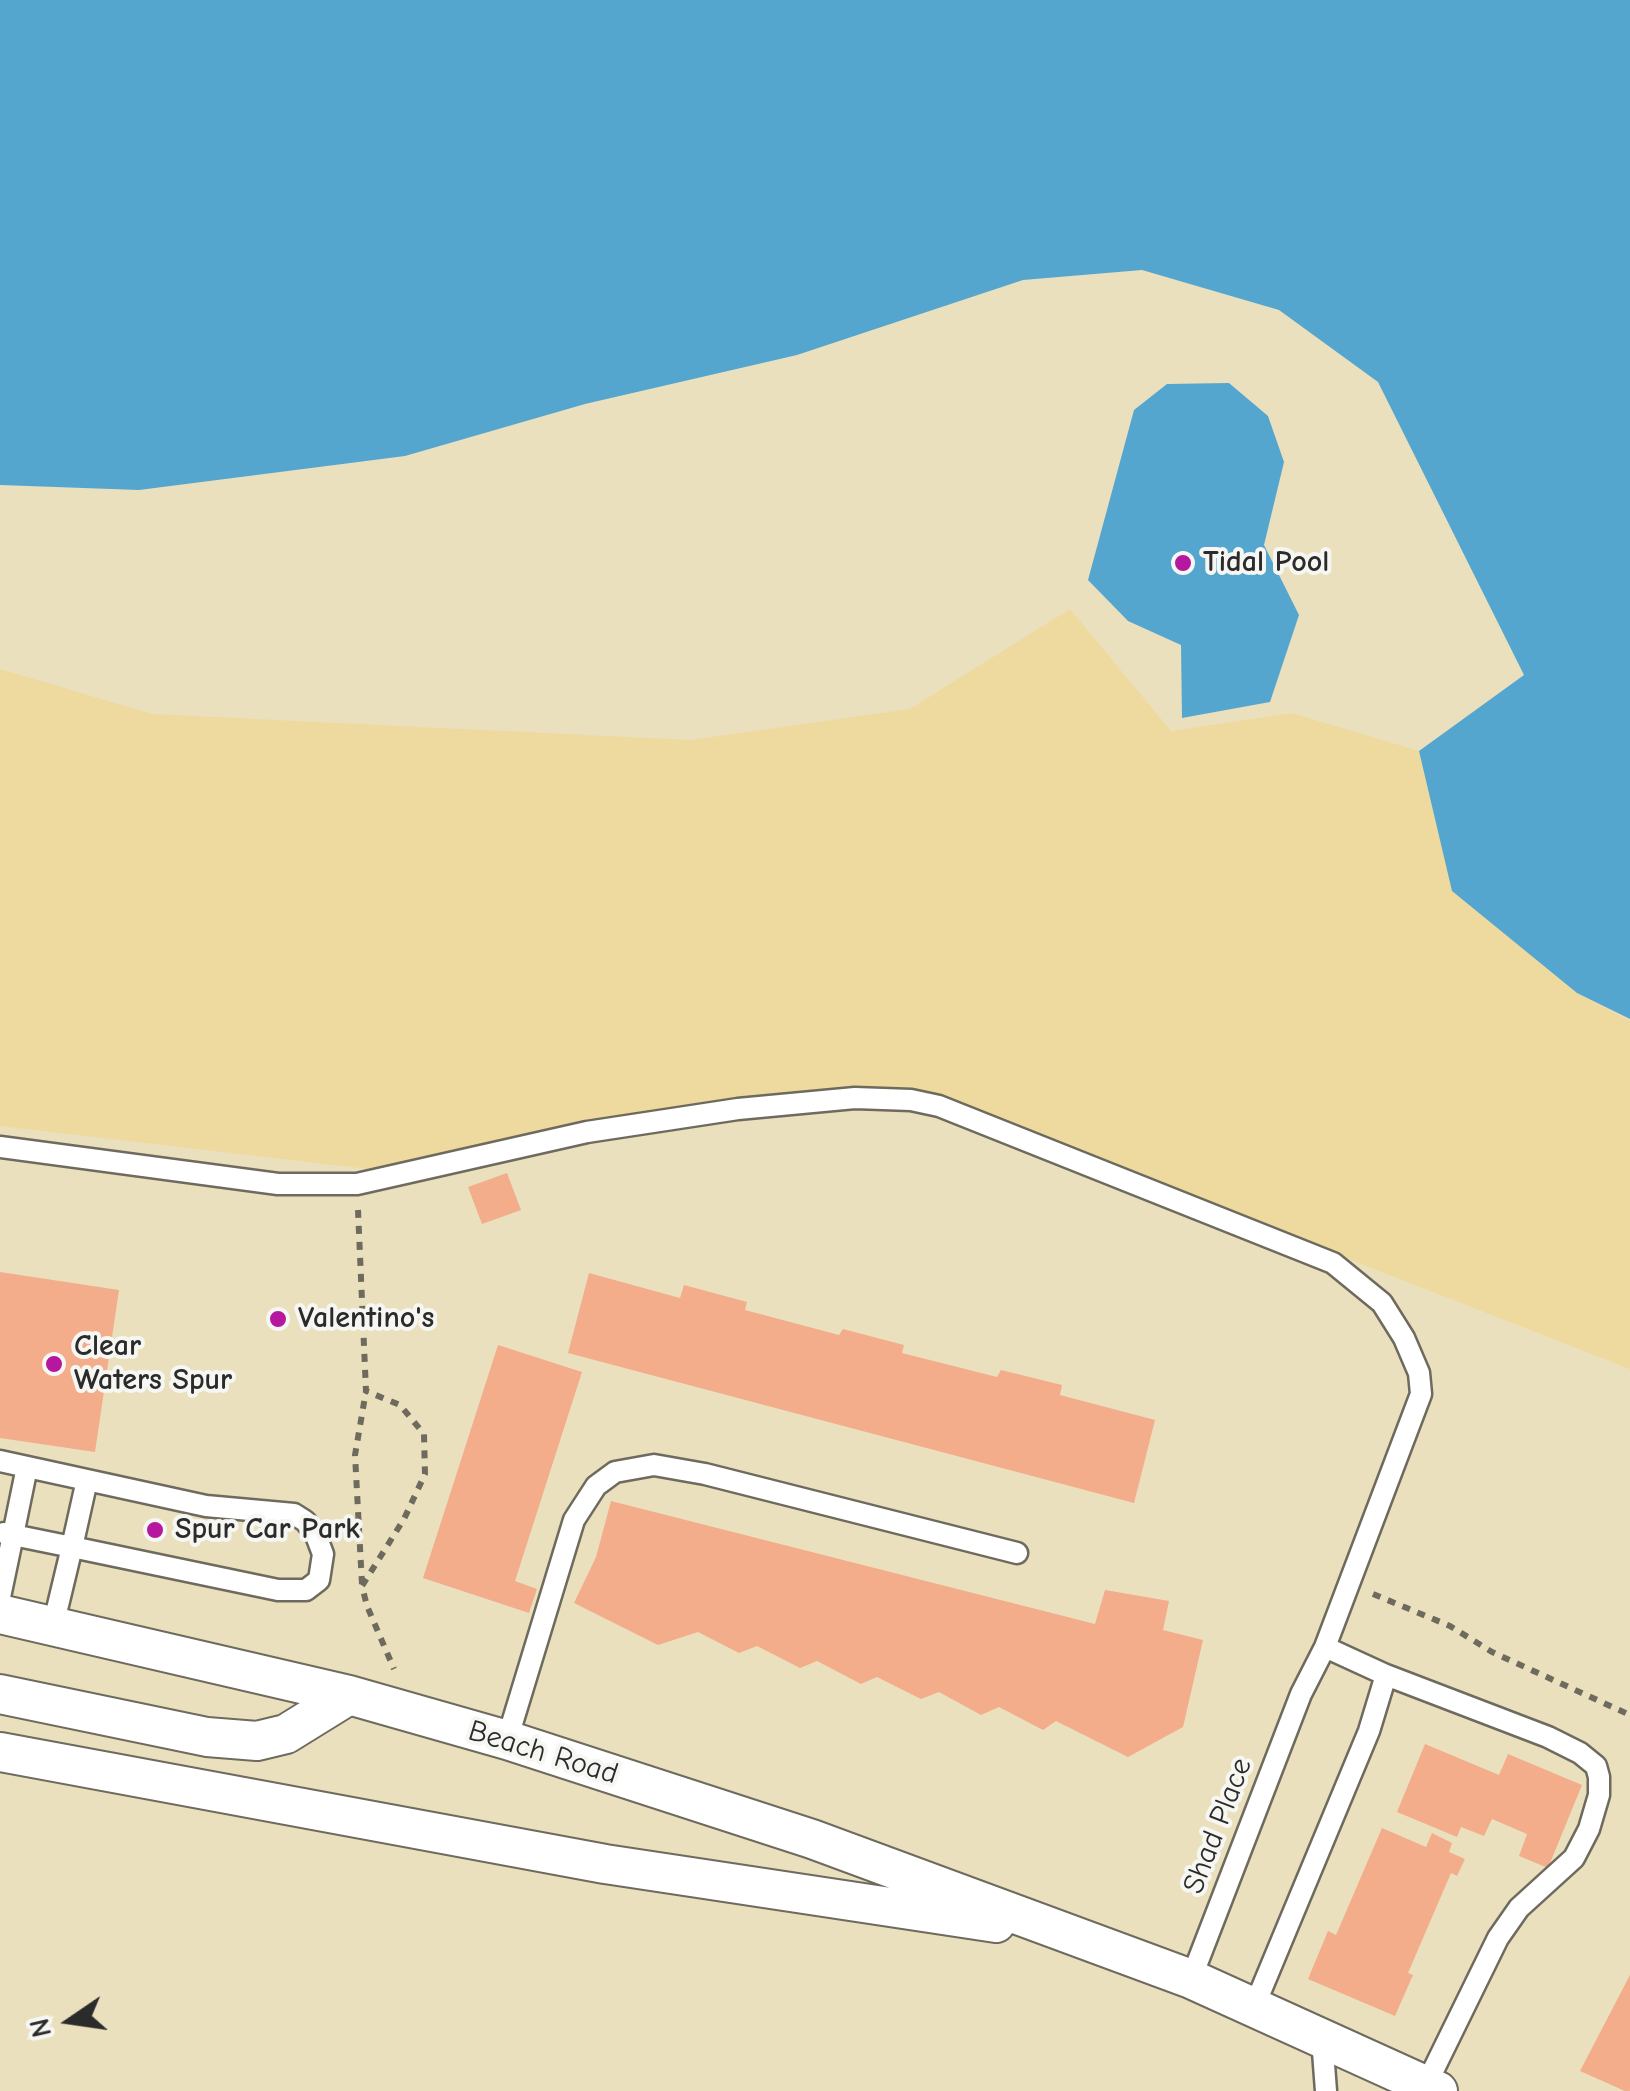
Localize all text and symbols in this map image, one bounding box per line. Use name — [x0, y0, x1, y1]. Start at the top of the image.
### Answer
place label: Tidal Pool — [1203, 545, 1329, 581]
marker: Tidal Pool — [1172, 552, 1194, 574]
place label: Valentino's — [298, 1301, 434, 1337]
marker: Valentino's — [267, 1308, 289, 1330]
place label: Clear Waters Spur — [74, 1329, 232, 1400]
marker: Clear Waters Spur — [43, 1353, 65, 1375]
place label: Spur Car Park — [175, 1512, 360, 1548]
marker: Spur Car Park — [144, 1519, 166, 1541]
street label: Beach Road — [464, 1713, 622, 1793]
street label: Shad Place — [1176, 1753, 1260, 1899]
north arrow — [20, 1971, 120, 2071]
text: N — [23, 2015, 58, 2040]

